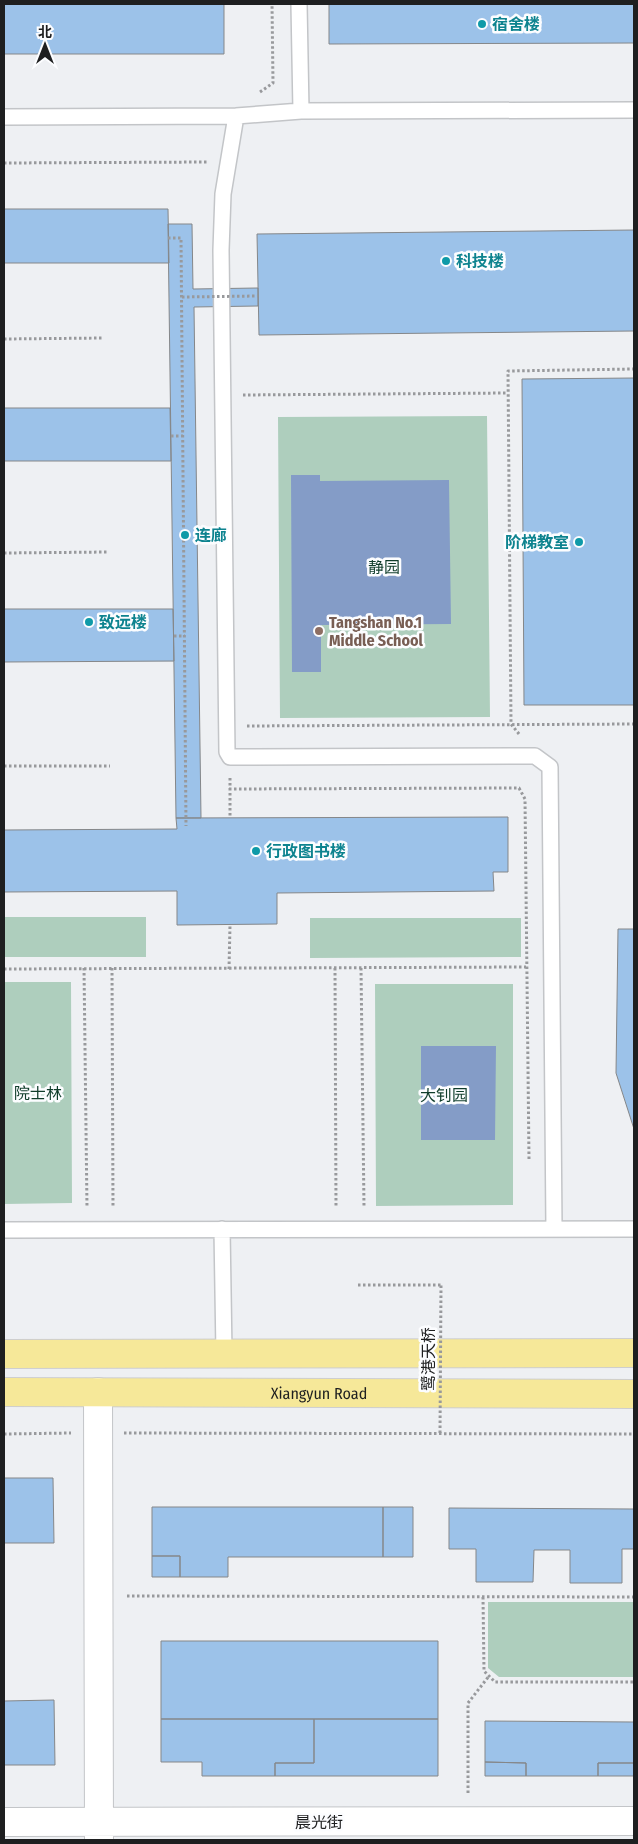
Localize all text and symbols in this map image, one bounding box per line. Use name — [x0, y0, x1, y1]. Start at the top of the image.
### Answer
place label: 宿舍楼 — [492, 15, 540, 34]
marker: 宿舍楼 — [476, 18, 488, 30]
north arrow — [20, 20, 70, 70]
text: 北 — [38, 24, 52, 41]
place label: 科技楼 — [456, 252, 504, 271]
marker: 科技楼 — [440, 255, 452, 267]
place label: 连廊 — [194, 526, 227, 545]
marker: 连廊 — [179, 529, 191, 541]
place label: 阶梯教室 — [505, 533, 569, 552]
marker: 阶梯教室 — [573, 536, 585, 548]
park label: 静园 — [368, 558, 400, 577]
place label: 致远楼 — [99, 613, 147, 632]
place label: Tangshan No.1 Middle School — [329, 613, 424, 650]
marker: 致远楼 — [83, 616, 95, 628]
marker: Tangshan No.1 Middle School — [313, 625, 325, 637]
place label: 行政图书楼 — [266, 842, 346, 861]
marker: 行政图书楼 — [250, 845, 262, 857]
park label: 院士林 — [14, 1084, 62, 1103]
park label: 大钊园 — [420, 1086, 468, 1105]
street label: 鹭港天桥 — [419, 1327, 438, 1391]
street label: Xiangyun Road — [271, 1383, 367, 1403]
street label: 晨光街 — [295, 1813, 343, 1832]

